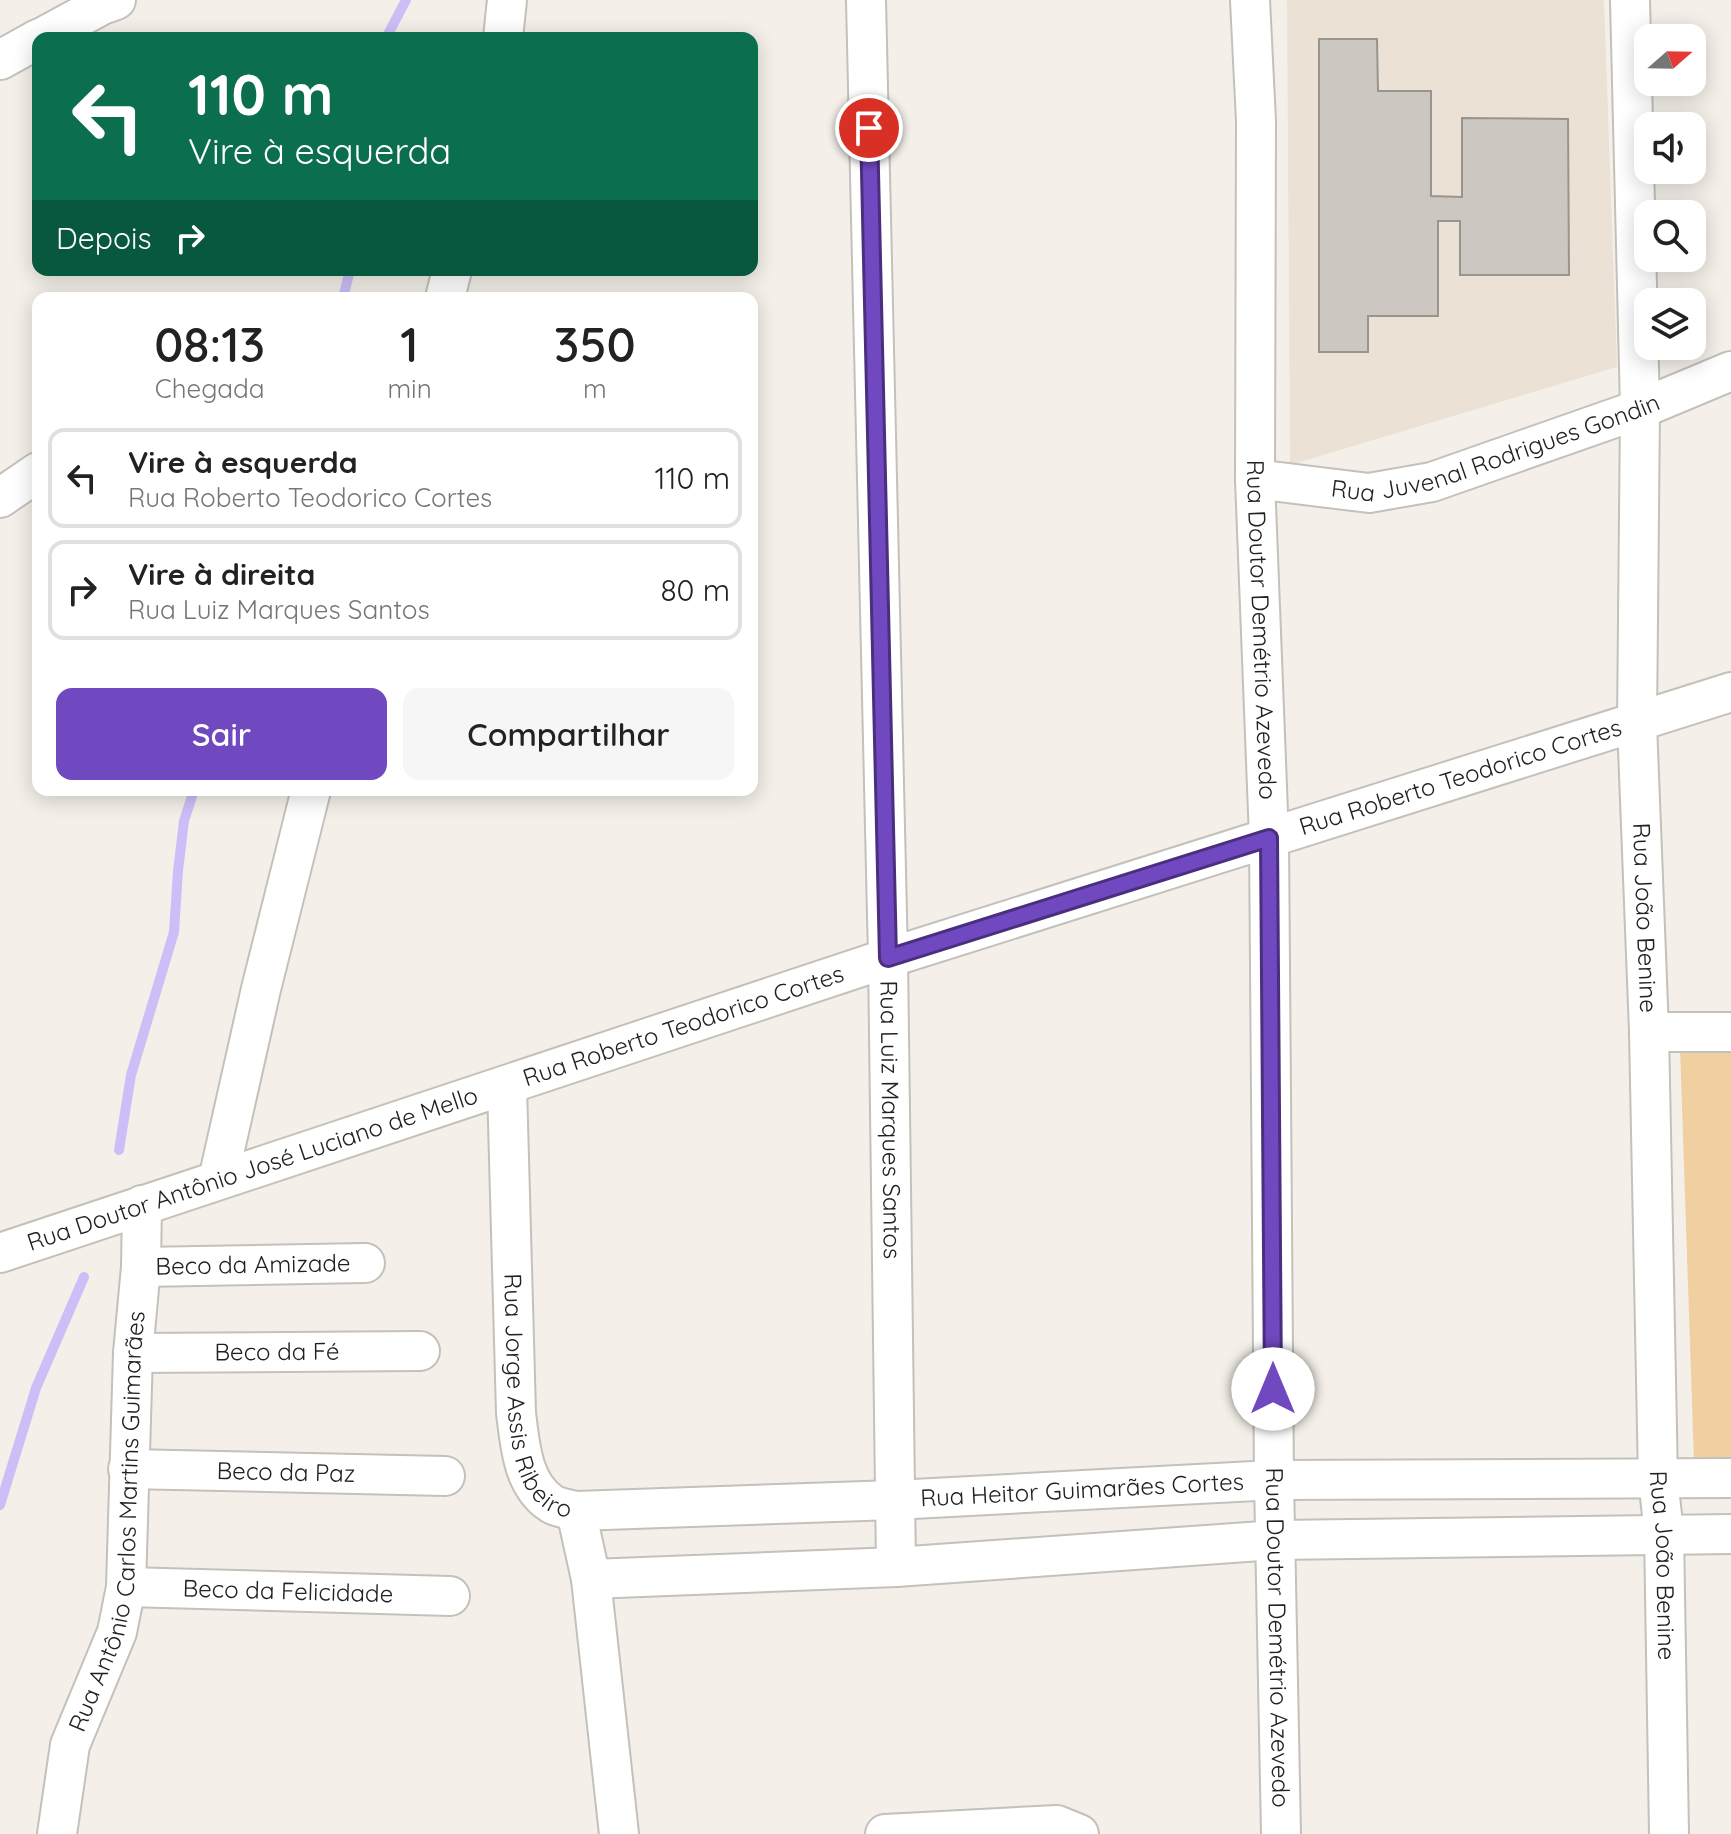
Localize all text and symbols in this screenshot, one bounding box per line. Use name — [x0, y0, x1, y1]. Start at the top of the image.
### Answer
north arrow — [1634, 24, 1706, 96]
map controls — [1634, 24, 1706, 360]
text: 110 m — [188, 59, 333, 129]
icon: left — [56, 64, 160, 168]
pin — [835, 94, 903, 162]
icon: arrive — [847, 106, 891, 150]
button: sound — [1634, 112, 1706, 184]
text: Vire à esquerda — [188, 128, 451, 173]
button: search — [1634, 200, 1706, 272]
icon: right — [168, 216, 212, 260]
text: Depois — [56, 219, 152, 257]
button: layers — [1634, 288, 1706, 360]
text: 08:13 — [154, 314, 265, 374]
text: 1 — [400, 314, 419, 374]
text: 350 — [554, 314, 636, 374]
text: Chegada — [155, 372, 265, 405]
text: min — [387, 372, 432, 405]
text: m — [583, 372, 607, 405]
street label: Rua Juvenal Rodrigues Gondin — [1329, 387, 1664, 508]
text: Vire à esquerda — [128, 443, 357, 481]
icon: left — [60, 456, 104, 500]
text: 110 m — [654, 459, 730, 497]
street label: Rua Doutor Demétrio Azevedo — [1241, 460, 1283, 800]
text: Rua Roberto Teodorico Cortes — [128, 481, 492, 514]
text: Vire à direita — [128, 555, 315, 593]
icon: right — [60, 568, 104, 612]
text: 80 m — [660, 571, 730, 609]
text: Rua Luiz Marques Santos — [128, 593, 430, 626]
button: Sair — [56, 688, 387, 780]
button: Compartilhar — [403, 688, 734, 780]
street label: Rua Roberto Teodorico Cortes — [1295, 711, 1625, 841]
street label: Rua João Benine — [1627, 822, 1664, 1013]
street label: Rua Roberto Teodorico Cortes — [519, 958, 847, 1092]
street label: Rua Luiz Marques Santos — [874, 980, 908, 1259]
street label: Rua Doutor Antônio José Luciano de Mello — [23, 1079, 481, 1257]
street label: Beco da Amizade — [155, 1247, 351, 1281]
street label: Rua Jorge Assis Ribeiro — [498, 1273, 575, 1524]
street label: Rua Antônio Carlos Martins Guimarães — [61, 1310, 151, 1736]
street label: Beco da Fé — [214, 1336, 340, 1366]
position arrow — [1231, 1347, 1315, 1431]
street label: Beco da Paz — [216, 1455, 356, 1488]
street label: Rua Heitor Guimarães Cortes — [919, 1466, 1245, 1513]
street label: Rua Doutor Demétrio Azevedo — [1260, 1467, 1296, 1808]
street label: Rua João Benine — [1644, 1470, 1682, 1660]
street label: Beco da Felicidade — [182, 1573, 394, 1608]

